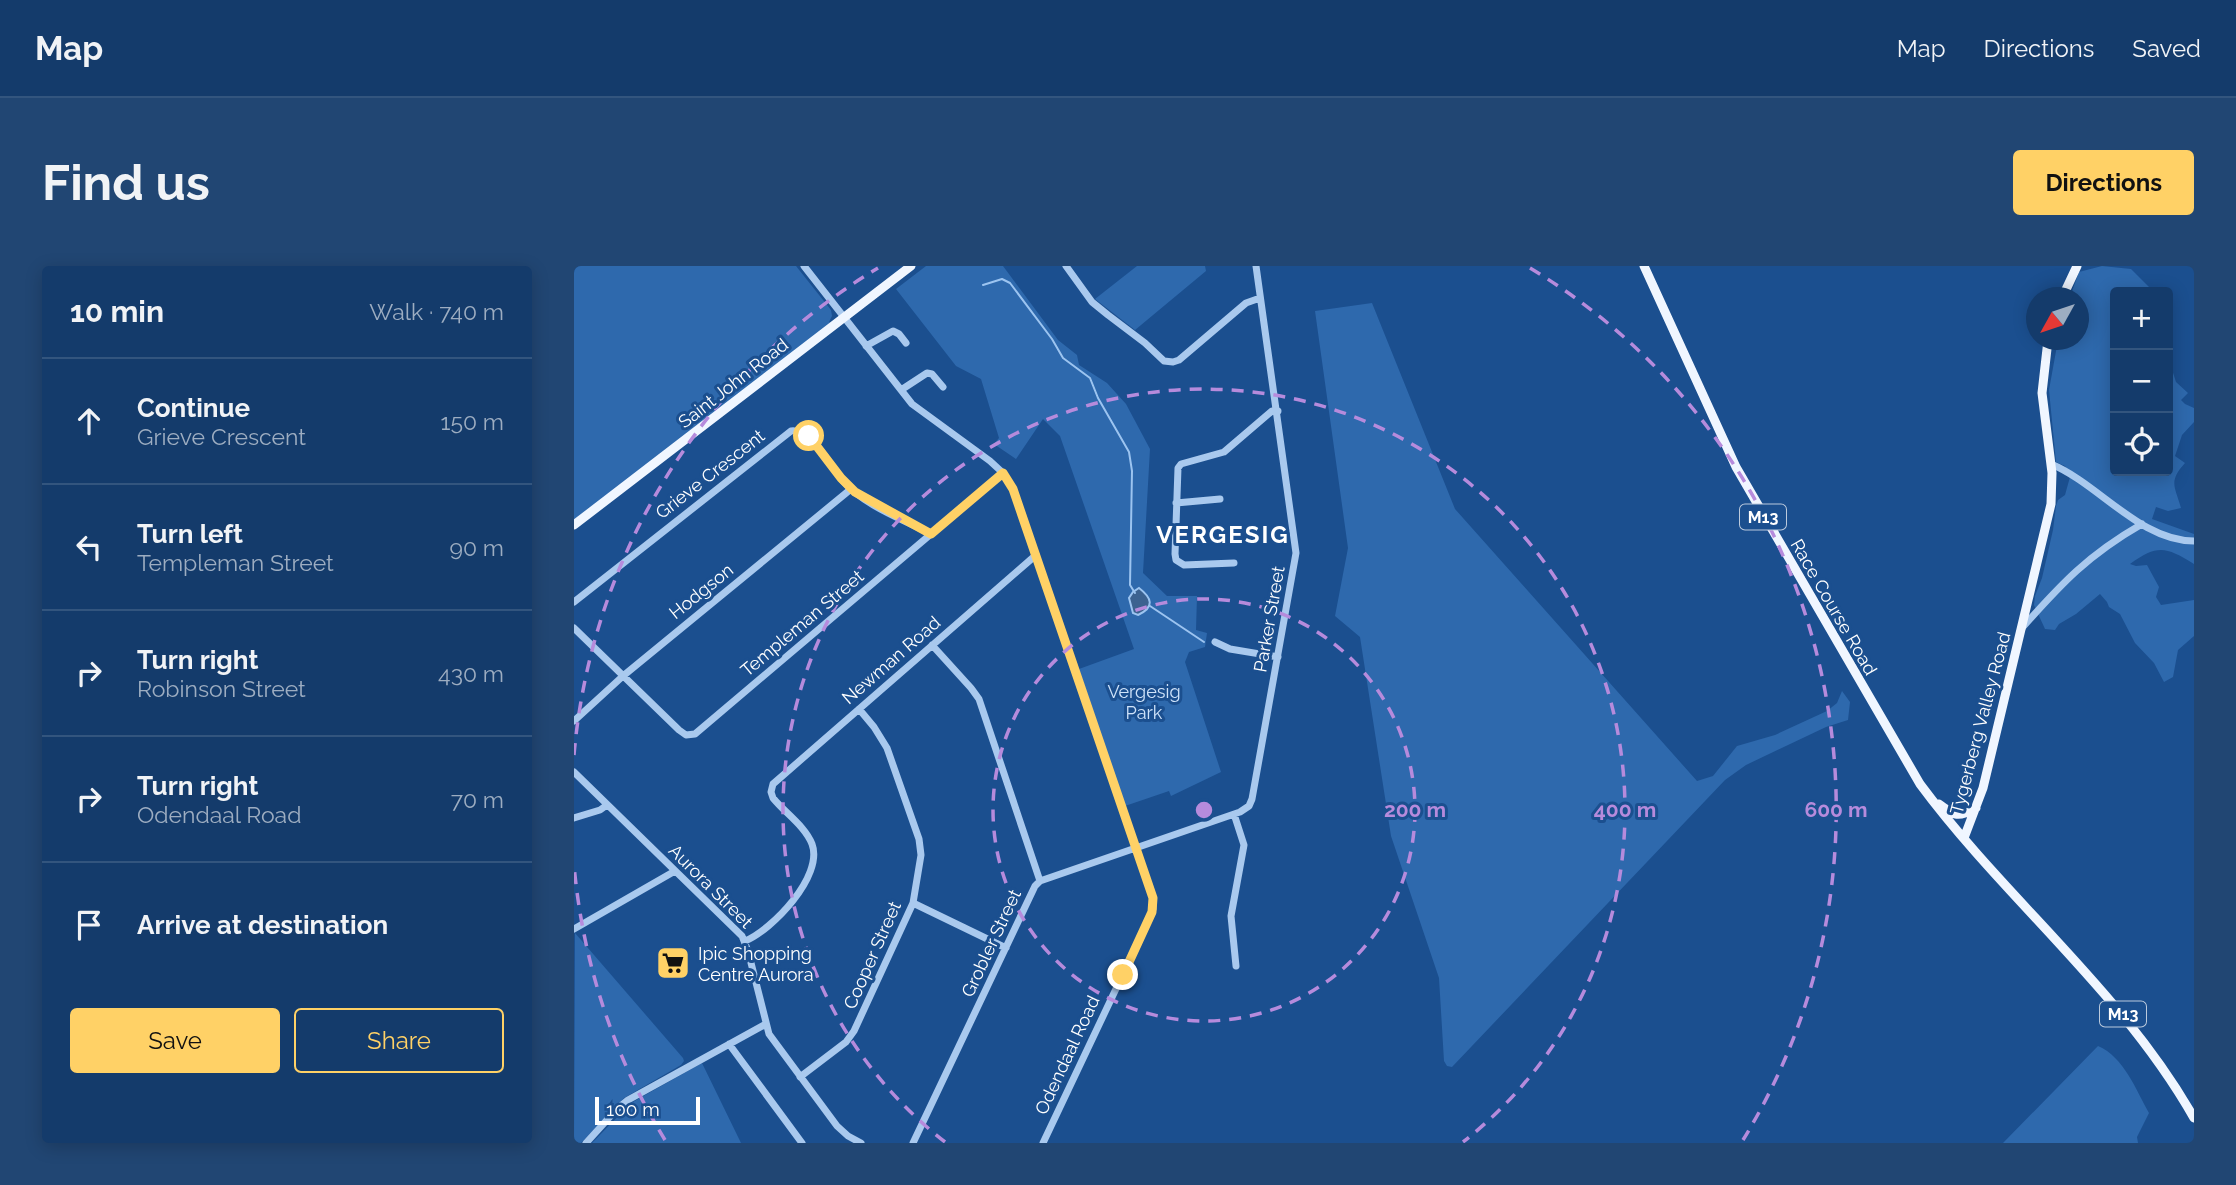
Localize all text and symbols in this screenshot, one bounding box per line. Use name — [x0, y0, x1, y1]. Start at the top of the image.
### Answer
text: Map — [35, 29, 103, 68]
text: Map — [1897, 34, 1946, 63]
text: Directions — [1984, 34, 2094, 63]
text: Saved — [2132, 34, 2201, 63]
button: Directions — [2013, 150, 2194, 215]
text: Find us — [42, 154, 210, 211]
north arrow — [2026, 287, 2089, 350]
map controls — [2110, 287, 2173, 476]
button: + — [2110, 287, 2173, 350]
text: 10 min — [70, 294, 164, 329]
text: Walk · 740 m — [369, 298, 504, 325]
street label: Saint John Road — [674, 334, 792, 432]
button: − — [2110, 350, 2173, 413]
text: Continue — [137, 393, 250, 423]
icon: ahead — [70, 402, 108, 440]
text: 150 m — [441, 408, 504, 435]
button: locate — [2110, 413, 2173, 476]
route start — [793, 420, 824, 451]
text: Grieve Crescent — [137, 423, 306, 450]
street label: Grieve Crescent — [651, 425, 769, 523]
road number: M13 — [1740, 504, 1786, 530]
text: Turn left — [137, 519, 243, 549]
district label: VERGESIG — [1156, 520, 1290, 549]
icon: left — [70, 528, 108, 566]
text: 90 m — [449, 534, 504, 561]
street label: Race Course Road — [1787, 535, 1881, 679]
text: Templeman Street — [137, 549, 334, 576]
street label: Hodgson — [665, 559, 737, 623]
street label: Parker Street — [1249, 564, 1289, 674]
street label: Templeman Street — [736, 565, 868, 681]
street label: Newman Road — [838, 612, 944, 708]
street label: Tygerberg Valley Road — [1946, 629, 2014, 817]
text: Turn right — [137, 645, 258, 675]
icon: right — [70, 654, 108, 692]
text: 430 m — [438, 660, 504, 687]
text: Robinson Street — [137, 675, 306, 702]
park label: Vergesig Park — [1107, 681, 1181, 723]
text: Turn right — [137, 771, 258, 801]
icon: right — [70, 780, 108, 818]
text: 70 m — [451, 786, 504, 813]
text: 200 m — [1384, 797, 1446, 822]
text: 400 m — [1594, 797, 1656, 822]
text: 600 m — [1804, 797, 1868, 822]
centre of rings — [1192, 798, 1216, 822]
text: Odendaal Road — [137, 801, 301, 828]
street label: Aurora Street — [665, 840, 757, 932]
street label: Grobler Street — [957, 886, 1025, 1000]
street label: Cooper Street — [839, 898, 905, 1012]
icon: arrive — [70, 906, 108, 944]
text: Arrive at destination — [137, 910, 388, 940]
place label: Ipic Shopping Centre Aurora — [698, 943, 813, 985]
supermarket icon: Ipic Shopping Centre Aurora — [654, 944, 692, 982]
route end — [1107, 959, 1138, 990]
street label: Odendaal Road — [1030, 992, 1104, 1118]
road number: M13 — [2100, 1002, 2146, 1027]
button: Save — [70, 1008, 280, 1073]
button: Share — [294, 1008, 504, 1073]
scale bar — [595, 1094, 700, 1126]
text: 100 m — [606, 1098, 660, 1120]

